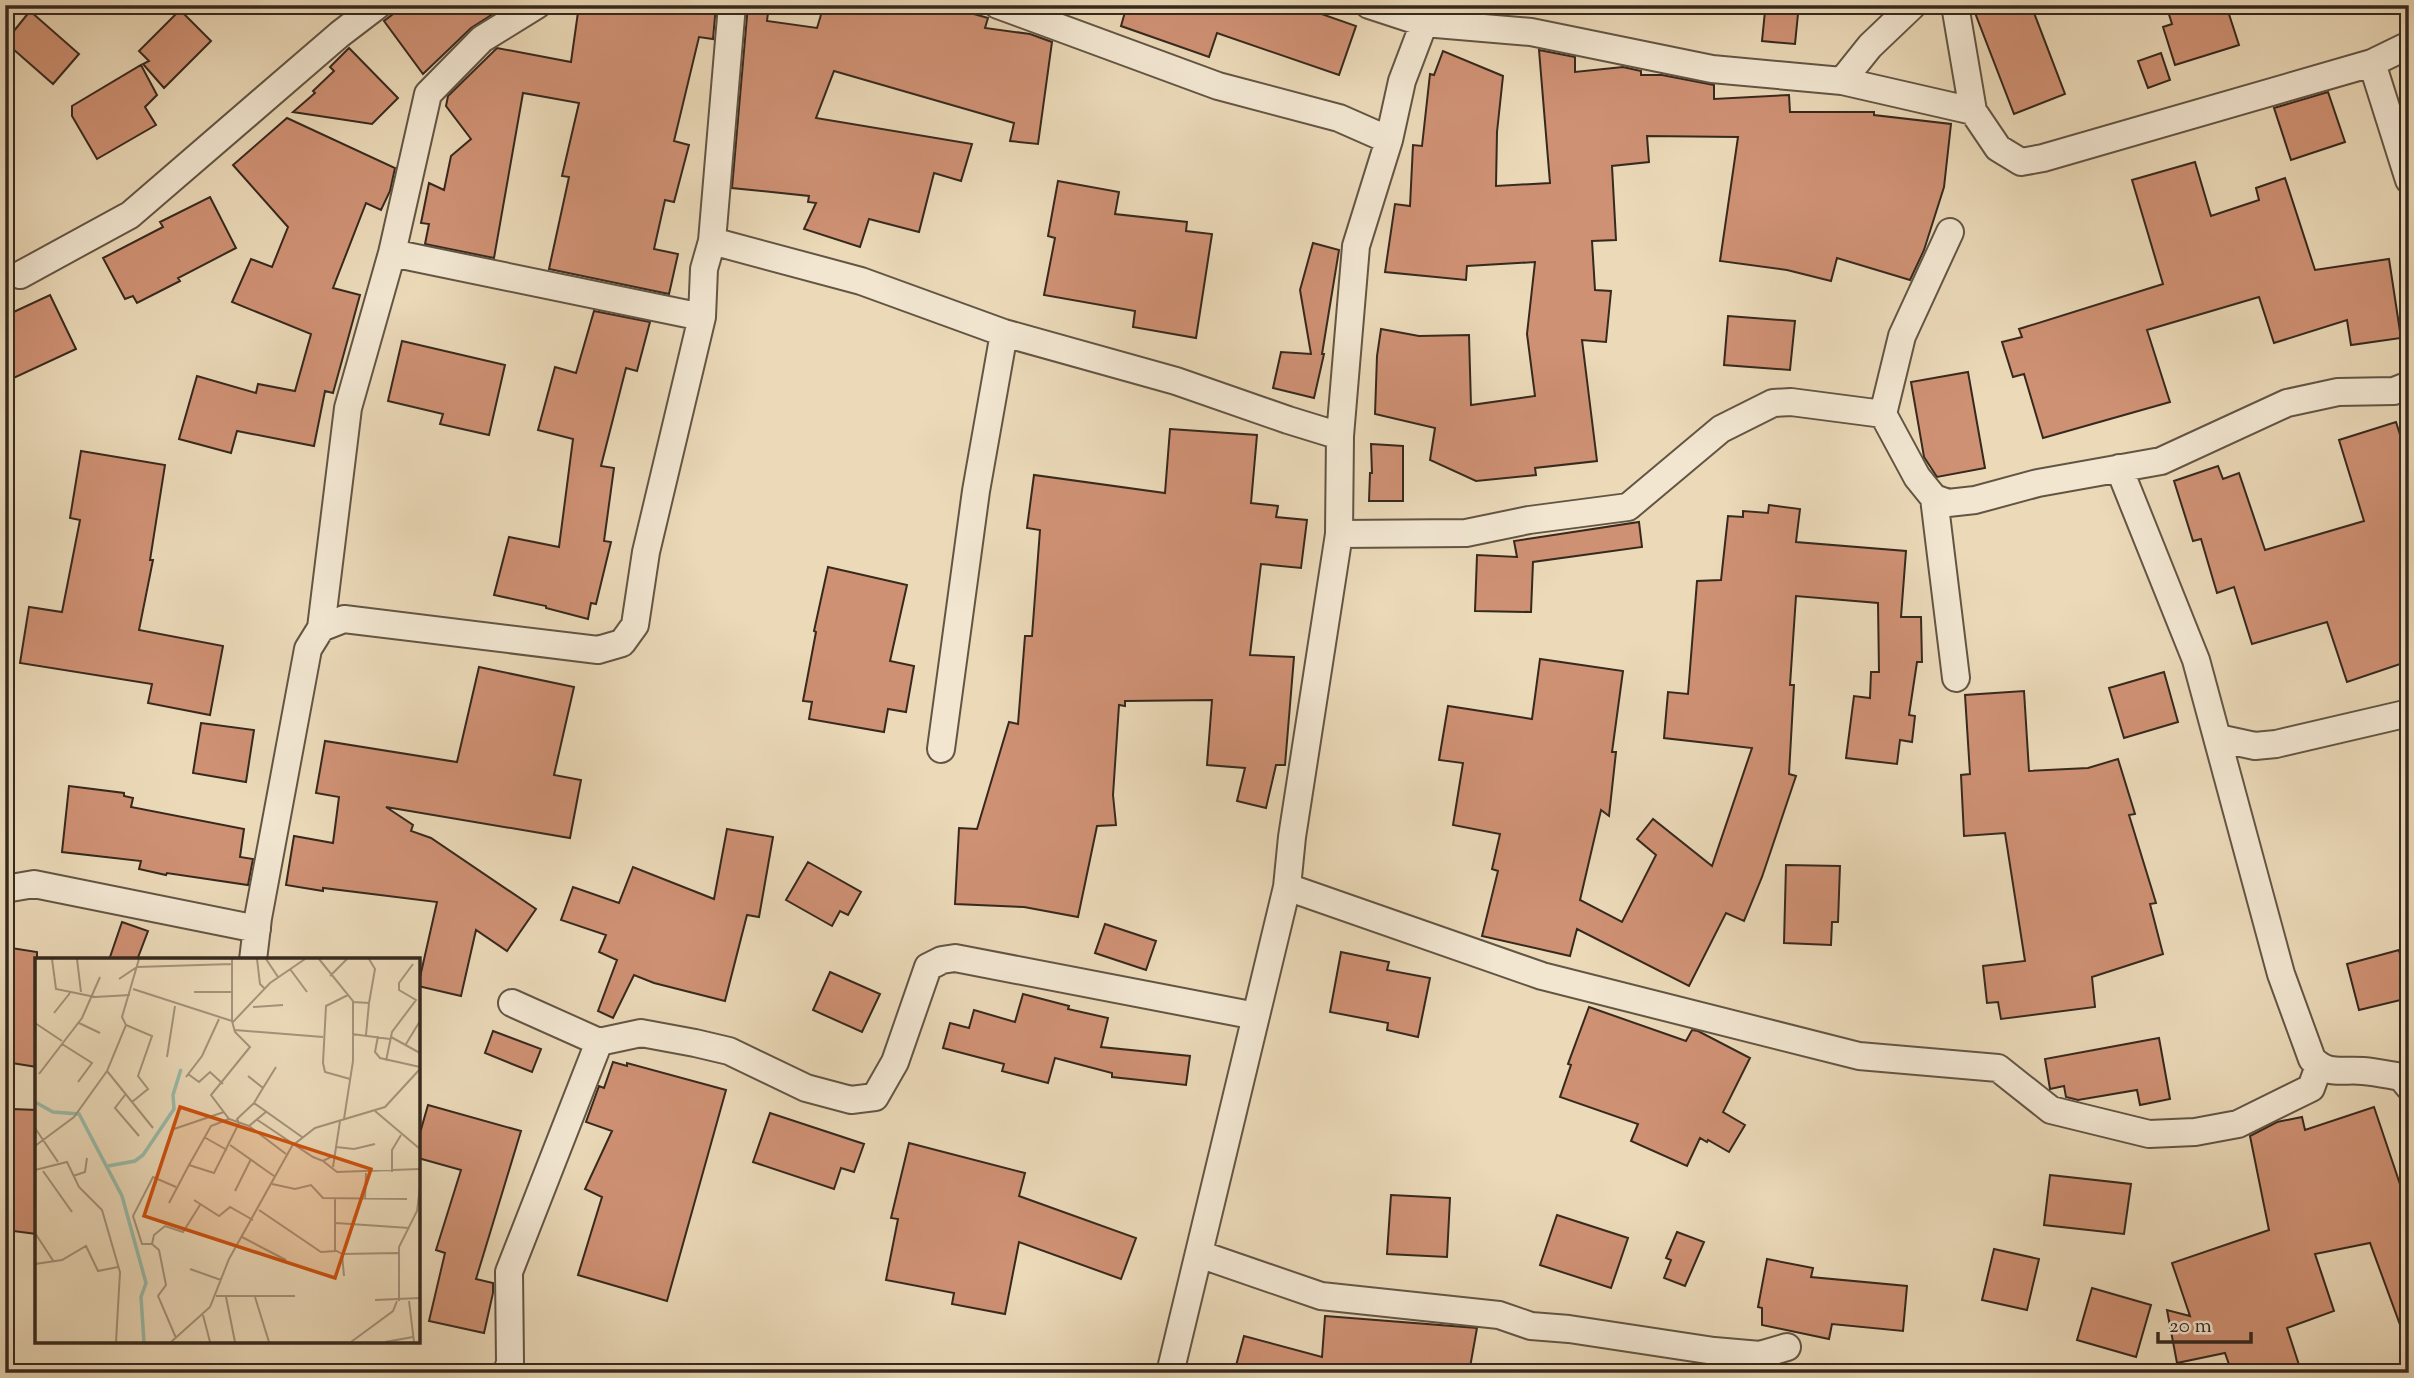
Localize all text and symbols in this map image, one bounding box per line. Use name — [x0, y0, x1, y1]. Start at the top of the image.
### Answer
inset map — [35, 958, 420, 1343]
scale bar — [2158, 1301, 2251, 1345]
text: 20 m — [2169, 1312, 2212, 1342]

